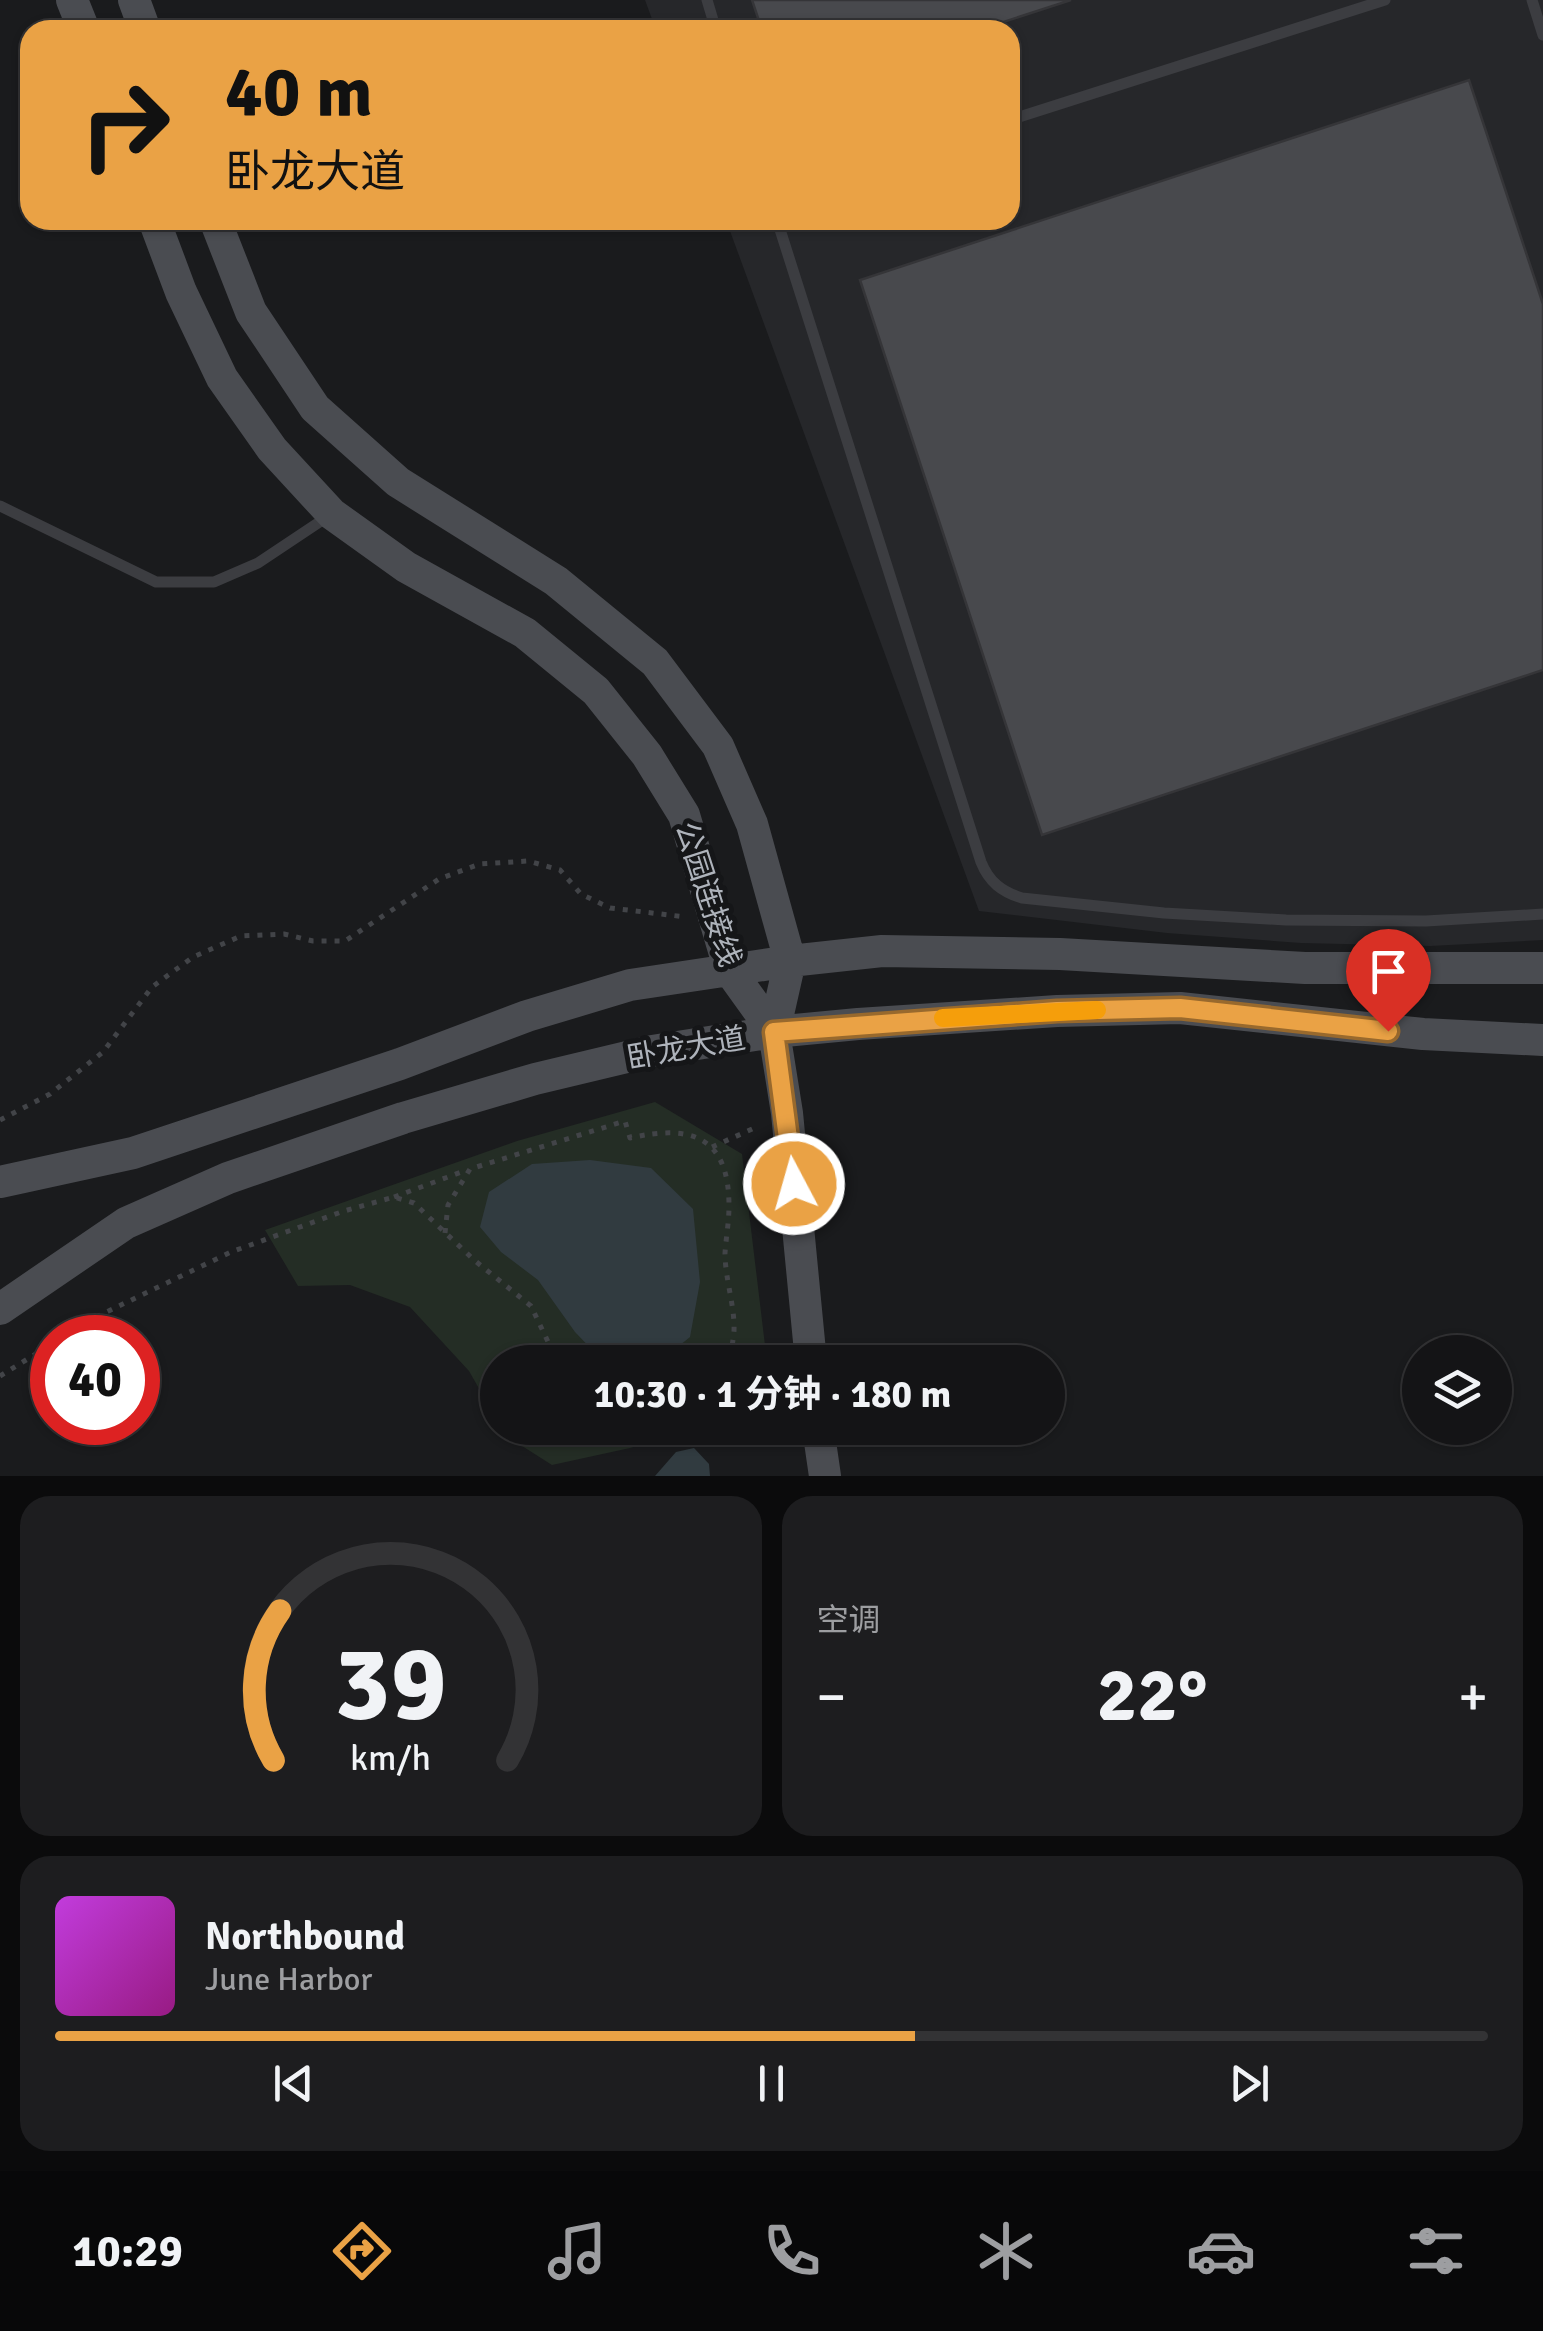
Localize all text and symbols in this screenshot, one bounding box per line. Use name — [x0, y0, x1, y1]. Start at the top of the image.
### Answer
text: 40 m — [225, 49, 373, 135]
icon: right — [60, 60, 190, 190]
text: 卧龙大道 — [225, 145, 405, 200]
street label: 公园连接线 — [667, 817, 748, 971]
pin — [1346, 929, 1431, 1032]
icon: arrive — [1361, 944, 1416, 999]
street label: 卧龙大道 — [624, 1020, 748, 1077]
position arrow — [742, 1132, 846, 1236]
speed limit sign: 40 — [30, 1315, 160, 1445]
map controls — [1402, 1335, 1512, 1445]
button: layers — [1402, 1335, 1512, 1445]
text: 10:30 · 1 分钟 · 180 m — [594, 1371, 951, 1418]
text: 空调 — [817, 1601, 881, 1640]
text: 39 — [335, 1620, 447, 1748]
text: 22° — [1097, 1649, 1208, 1742]
text: − — [817, 1663, 846, 1731]
text: + — [1458, 1663, 1488, 1731]
text: km/h — [350, 1736, 431, 1780]
text: Northbound — [205, 1913, 405, 1960]
text: June Harbor — [205, 1960, 372, 1999]
icon: previous — [266, 2056, 321, 2111]
icon: pause — [744, 2056, 799, 2111]
icon: next — [1222, 2056, 1277, 2111]
icon: directions — [327, 2216, 397, 2286]
icon: music — [542, 2216, 612, 2286]
icon: phone — [757, 2216, 827, 2286]
icon: climate — [971, 2216, 1041, 2286]
icon: car — [1186, 2216, 1256, 2286]
icon: filters — [1401, 2216, 1471, 2286]
text: 10:29 — [72, 2224, 183, 2279]

